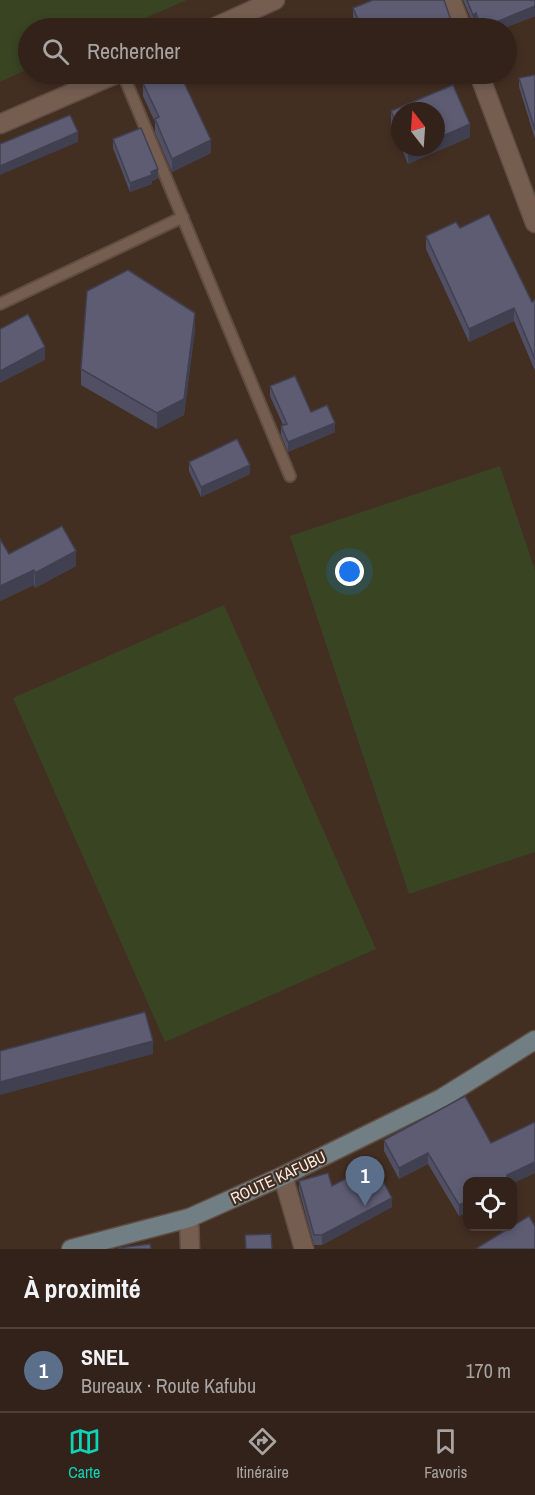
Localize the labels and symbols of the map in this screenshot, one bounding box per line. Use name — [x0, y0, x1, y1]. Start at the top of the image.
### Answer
north arrow — [391, 102, 445, 156]
your location — [335, 557, 364, 586]
street label: ROUTE KAFUBU — [227, 1145, 329, 1209]
pin: 1 — [346, 1156, 385, 1206]

